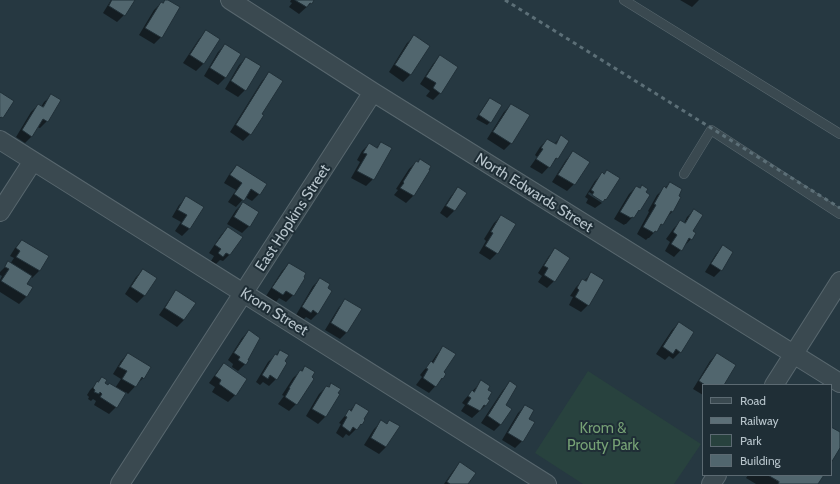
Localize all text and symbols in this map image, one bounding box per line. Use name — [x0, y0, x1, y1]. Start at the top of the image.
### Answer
street label: North Edwards Street — [472, 150, 596, 236]
street label: East Hopkins Street — [252, 161, 334, 275]
street label: Krom Street — [237, 284, 311, 340]
legend — [702, 384, 832, 476]
text: Road — [740, 393, 766, 408]
text: Railway — [740, 413, 778, 428]
park label: Krom & Prouty Park — [567, 420, 639, 455]
text: Park — [740, 433, 762, 448]
text: Building — [740, 453, 781, 468]

